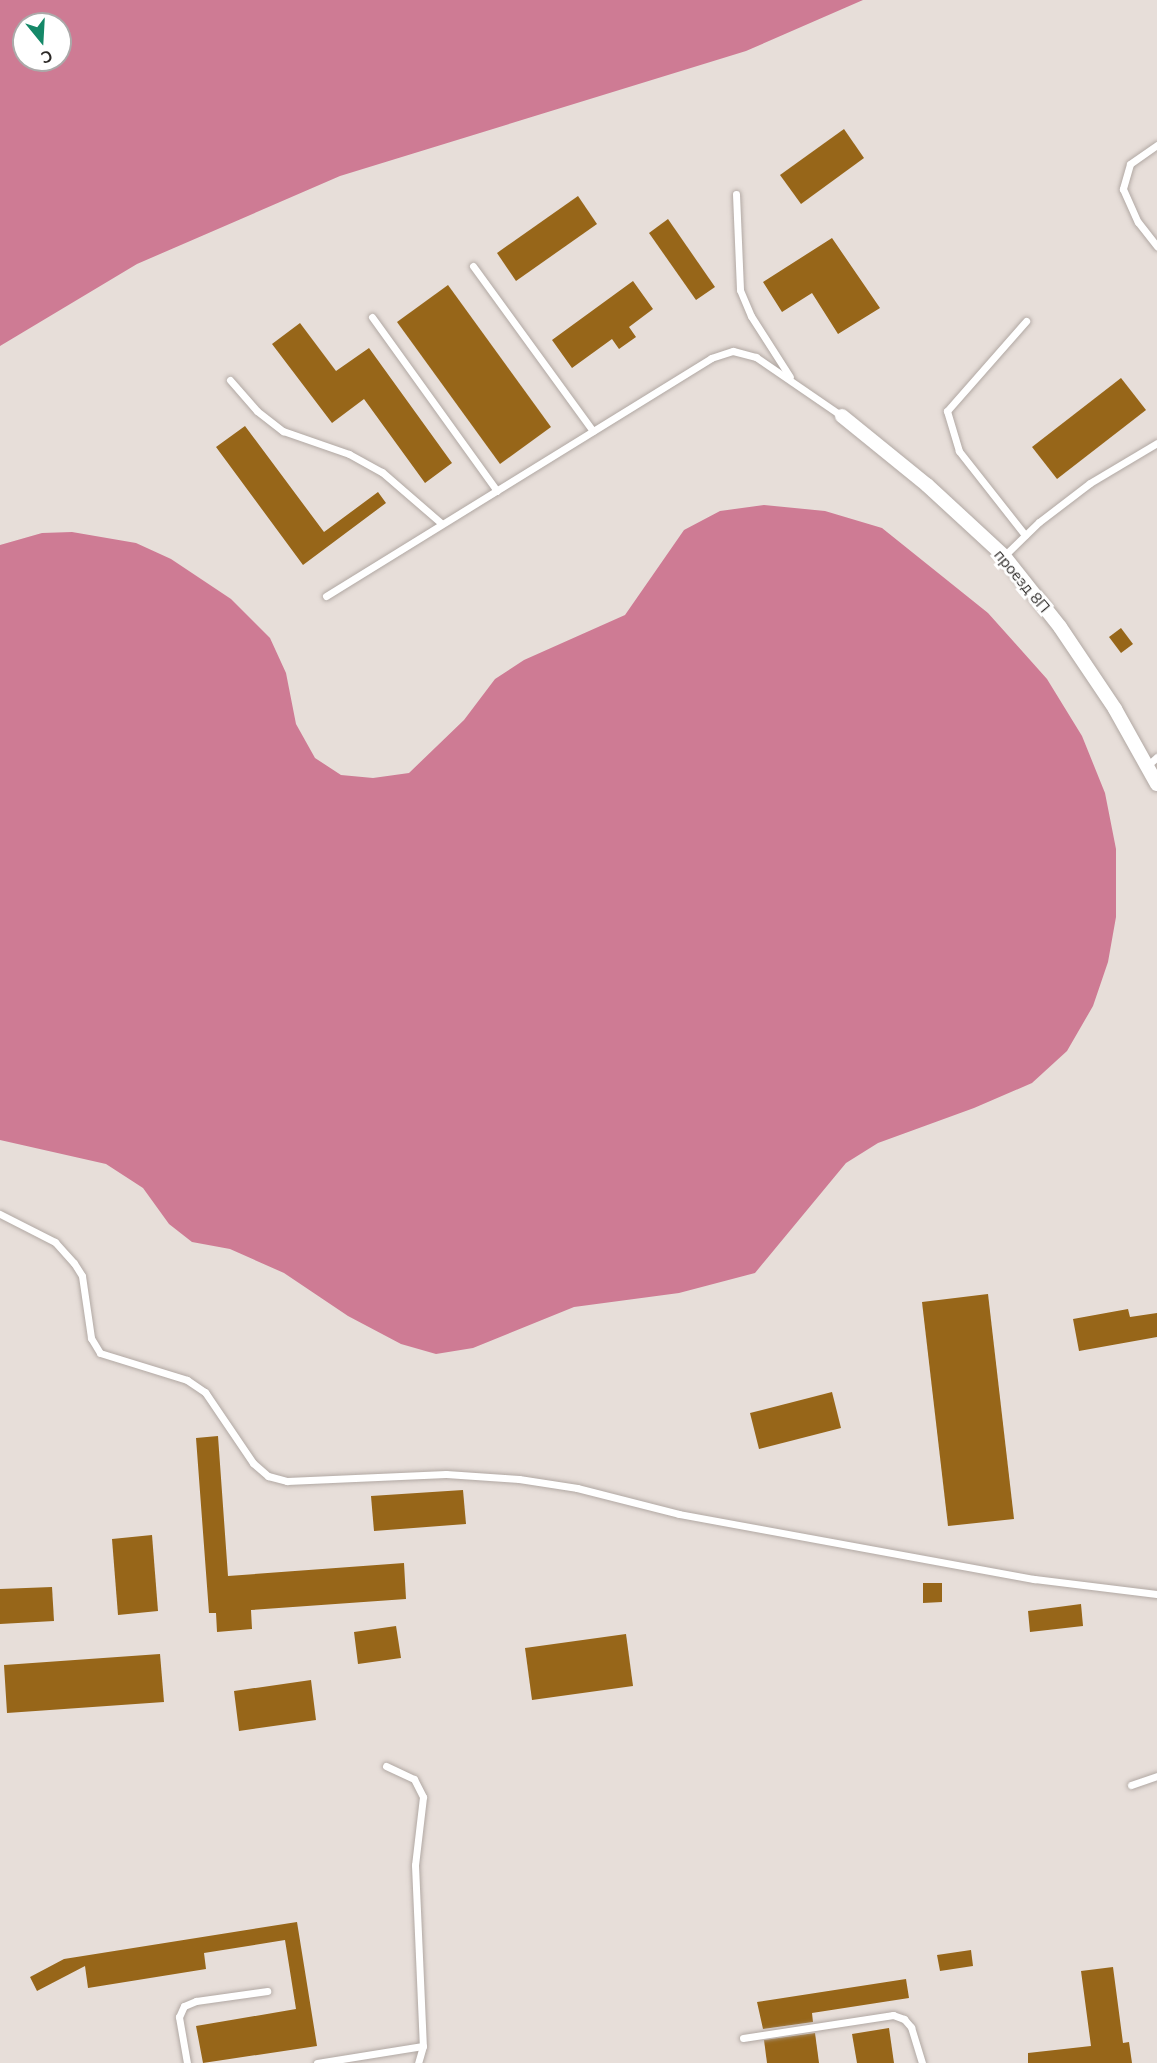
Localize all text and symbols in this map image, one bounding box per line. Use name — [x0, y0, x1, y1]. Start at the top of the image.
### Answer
north arrow — [12, 12, 72, 72]
text: С — [39, 46, 55, 68]
street label: проезд 8П — [991, 546, 1053, 616]

